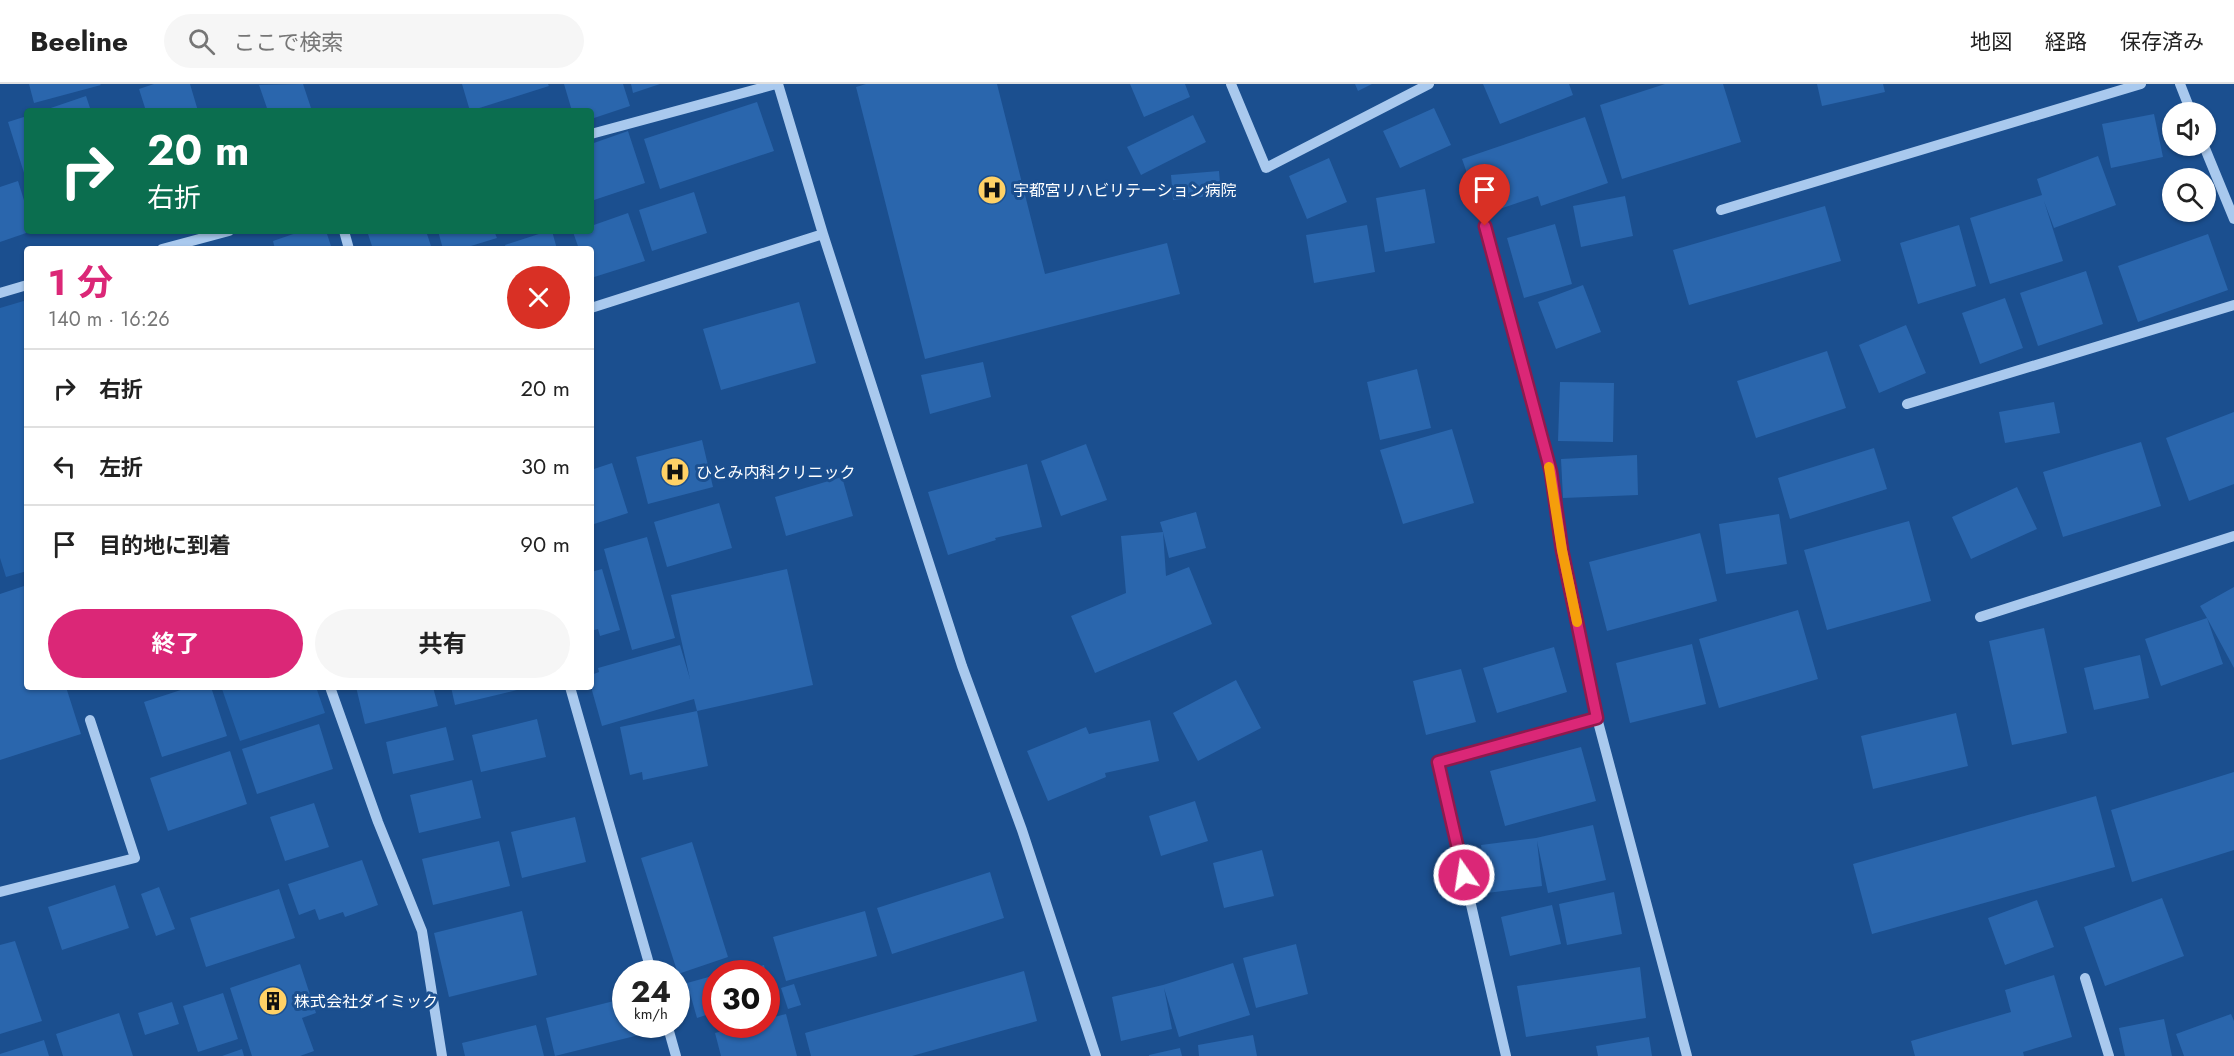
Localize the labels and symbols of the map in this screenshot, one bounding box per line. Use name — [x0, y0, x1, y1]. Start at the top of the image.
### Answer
pin — [1459, 164, 1510, 226]
hospital icon: 宇都宮リハビリテーション病院 — [976, 174, 1008, 206]
place label: 宇都宮リハビリテーション病院 — [1013, 179, 1237, 202]
hospital icon: ひとみ内科クリニック — [659, 456, 691, 488]
place label: ひとみ内科クリニック — [696, 461, 856, 484]
position arrow — [1432, 843, 1496, 907]
speed limit sign: 30 — [702, 960, 780, 1038]
building icon: 株式会社ダイミック — [257, 985, 289, 1017]
place label: 株式会社ダイミック — [294, 990, 438, 1013]

